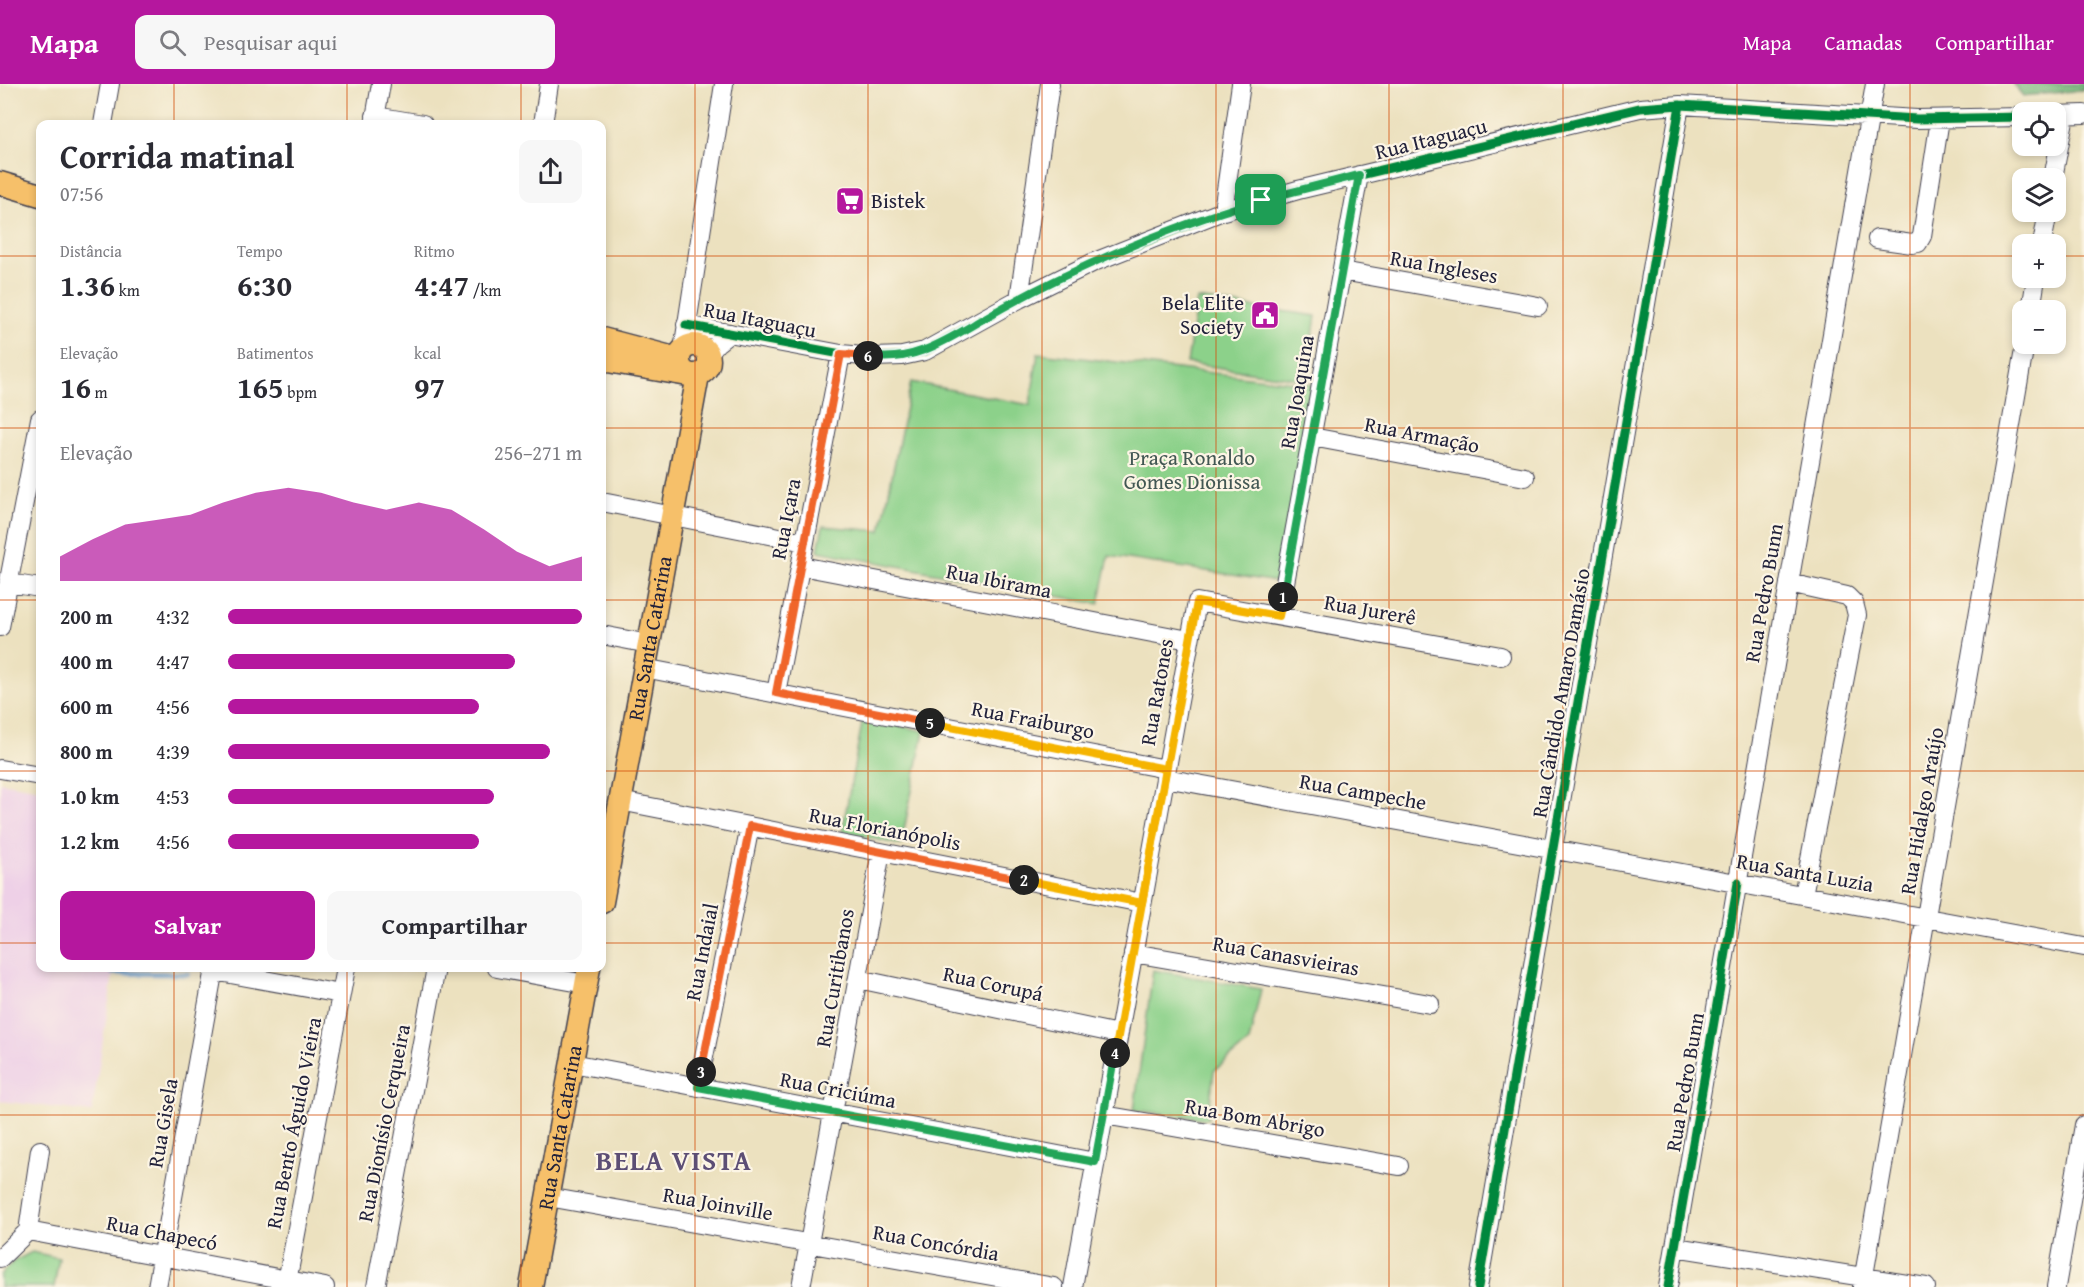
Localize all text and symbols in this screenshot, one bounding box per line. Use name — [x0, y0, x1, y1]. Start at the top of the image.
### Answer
search box — [135, 15, 555, 69]
text: Mapa — [30, 22, 99, 63]
icon: search — [156, 26, 189, 59]
text: Pesquisar aqui — [204, 26, 337, 58]
text: Mapa — [1743, 27, 1791, 58]
text: Camadas — [1824, 27, 1902, 58]
text: Compartilhar — [1935, 27, 2054, 58]
map controls — [2012, 102, 2066, 354]
button: locate — [2012, 102, 2066, 156]
street label: Rua Itaguaçu — [1372, 110, 1491, 167]
text: Corrida matinal — [60, 132, 294, 180]
button: share — [519, 140, 582, 203]
button: layers — [2012, 168, 2066, 222]
pin — [1235, 174, 1286, 225]
text: 07:56 — [60, 179, 103, 208]
icon: arrive — [1244, 183, 1277, 216]
supermarket icon: Bistek — [834, 185, 866, 217]
place label: Bistek — [871, 185, 925, 216]
button: + — [2012, 234, 2066, 288]
text: Distância — [60, 239, 122, 263]
text: Tempo — [237, 239, 283, 263]
text: Ritmo — [414, 239, 455, 263]
street label: Rua Ingleses — [1388, 242, 1500, 291]
text: 1.36 — [60, 263, 115, 307]
text: 6:30 — [237, 263, 292, 307]
text: 4:47 — [414, 263, 469, 307]
text: km — [115, 278, 140, 302]
text: /km — [469, 278, 501, 302]
place label: Bela Elite Society — [1162, 287, 1245, 342]
street label: Rua Itaguaçu — [701, 293, 820, 346]
public building icon: Bela Elite Society — [1249, 299, 1281, 331]
button: − — [2012, 300, 2066, 354]
street label: Rua Joaquina — [1271, 332, 1322, 451]
text: Elevação — [60, 341, 118, 365]
text: Batimentos — [237, 341, 314, 365]
text: kcal — [414, 341, 441, 365]
pin: 6 — [853, 341, 883, 371]
text: 6 — [864, 344, 872, 368]
text: 16 — [60, 365, 91, 409]
text: 165 — [237, 365, 284, 409]
text: 97 — [414, 365, 445, 409]
text: m — [91, 380, 108, 404]
text: bpm — [284, 380, 317, 404]
street label: Rua Armação — [1362, 408, 1482, 461]
text: Elevação — [60, 438, 133, 467]
text: 256–271 m — [494, 438, 582, 467]
park label: Praça Ronaldo Gomes Dionissa — [1124, 442, 1260, 497]
street label: Rua Içara — [762, 476, 809, 562]
street label: Rua Pedro Bunn — [1736, 521, 1791, 665]
street label: Rua Santa Catarina — [619, 553, 680, 723]
street label: Rua Ibirama — [944, 555, 1054, 606]
street label: Rua Cândido Amaro Damásio — [1523, 566, 1598, 820]
pin: 1 — [1268, 582, 1298, 612]
text: 1 — [1279, 585, 1287, 609]
street label: Rua Jurerê — [1322, 586, 1419, 633]
text: 200 m — [60, 602, 113, 631]
text: 4:32 — [156, 602, 190, 631]
street label: Rua Ratones — [1132, 636, 1181, 748]
text: 400 m — [60, 647, 113, 676]
text: 4:47 — [156, 647, 190, 676]
text: 600 m — [60, 692, 113, 721]
text: 4:56 — [156, 692, 190, 721]
street label: Rua Fraiburgo — [969, 692, 1097, 747]
pin: 5 — [915, 708, 945, 738]
text: 5 — [926, 711, 934, 735]
street label: Rua Hidalgo Araújo — [1892, 725, 1951, 897]
text: 800 m — [60, 737, 113, 766]
text: 4:39 — [156, 737, 190, 766]
street label: Rua Campeche — [1297, 765, 1429, 818]
text: 1.0 km — [60, 782, 119, 811]
text: 4:53 — [156, 782, 190, 811]
street label: Rua Florianópolis — [807, 799, 964, 858]
text: 1.2 km — [60, 827, 119, 856]
text: 4:56 — [156, 827, 190, 856]
street label: Rua Santa Luzia — [1734, 845, 1876, 900]
pin: 2 — [1009, 865, 1039, 895]
text: 2 — [1020, 868, 1028, 892]
button: Salvar — [60, 891, 315, 960]
button: Compartilhar — [327, 891, 582, 960]
street label: Rua Indaial — [677, 900, 726, 1004]
street label: Rua Curitibanos — [807, 906, 862, 1050]
street label: Rua Canasvieiras — [1210, 927, 1362, 984]
street label: Rua Corupá — [940, 958, 1046, 1009]
street label: Rua Pedro Bunn — [1657, 1010, 1712, 1154]
street label: Rua Bento Águido Vieira — [258, 1014, 329, 1231]
street label: Rua Dionísio Cerqueira — [349, 1021, 418, 1224]
pin: 4 — [1100, 1038, 1130, 1068]
text: 4 — [1111, 1041, 1119, 1065]
street label: Rua Santa Catarina — [529, 1043, 590, 1212]
pin: 3 — [686, 1057, 716, 1087]
text: 3 — [697, 1060, 705, 1084]
street label: Rua Criciúma — [777, 1063, 899, 1116]
street label: Rua Gisela — [139, 1076, 186, 1170]
street label: Rua Bom Abrigo — [1183, 1090, 1328, 1145]
district label: BELA VISTA — [596, 1140, 752, 1180]
street label: Rua Joinville — [661, 1179, 776, 1228]
street label: Rua Chapecó — [104, 1207, 220, 1258]
street label: Rua Concórdia — [871, 1216, 1002, 1269]

